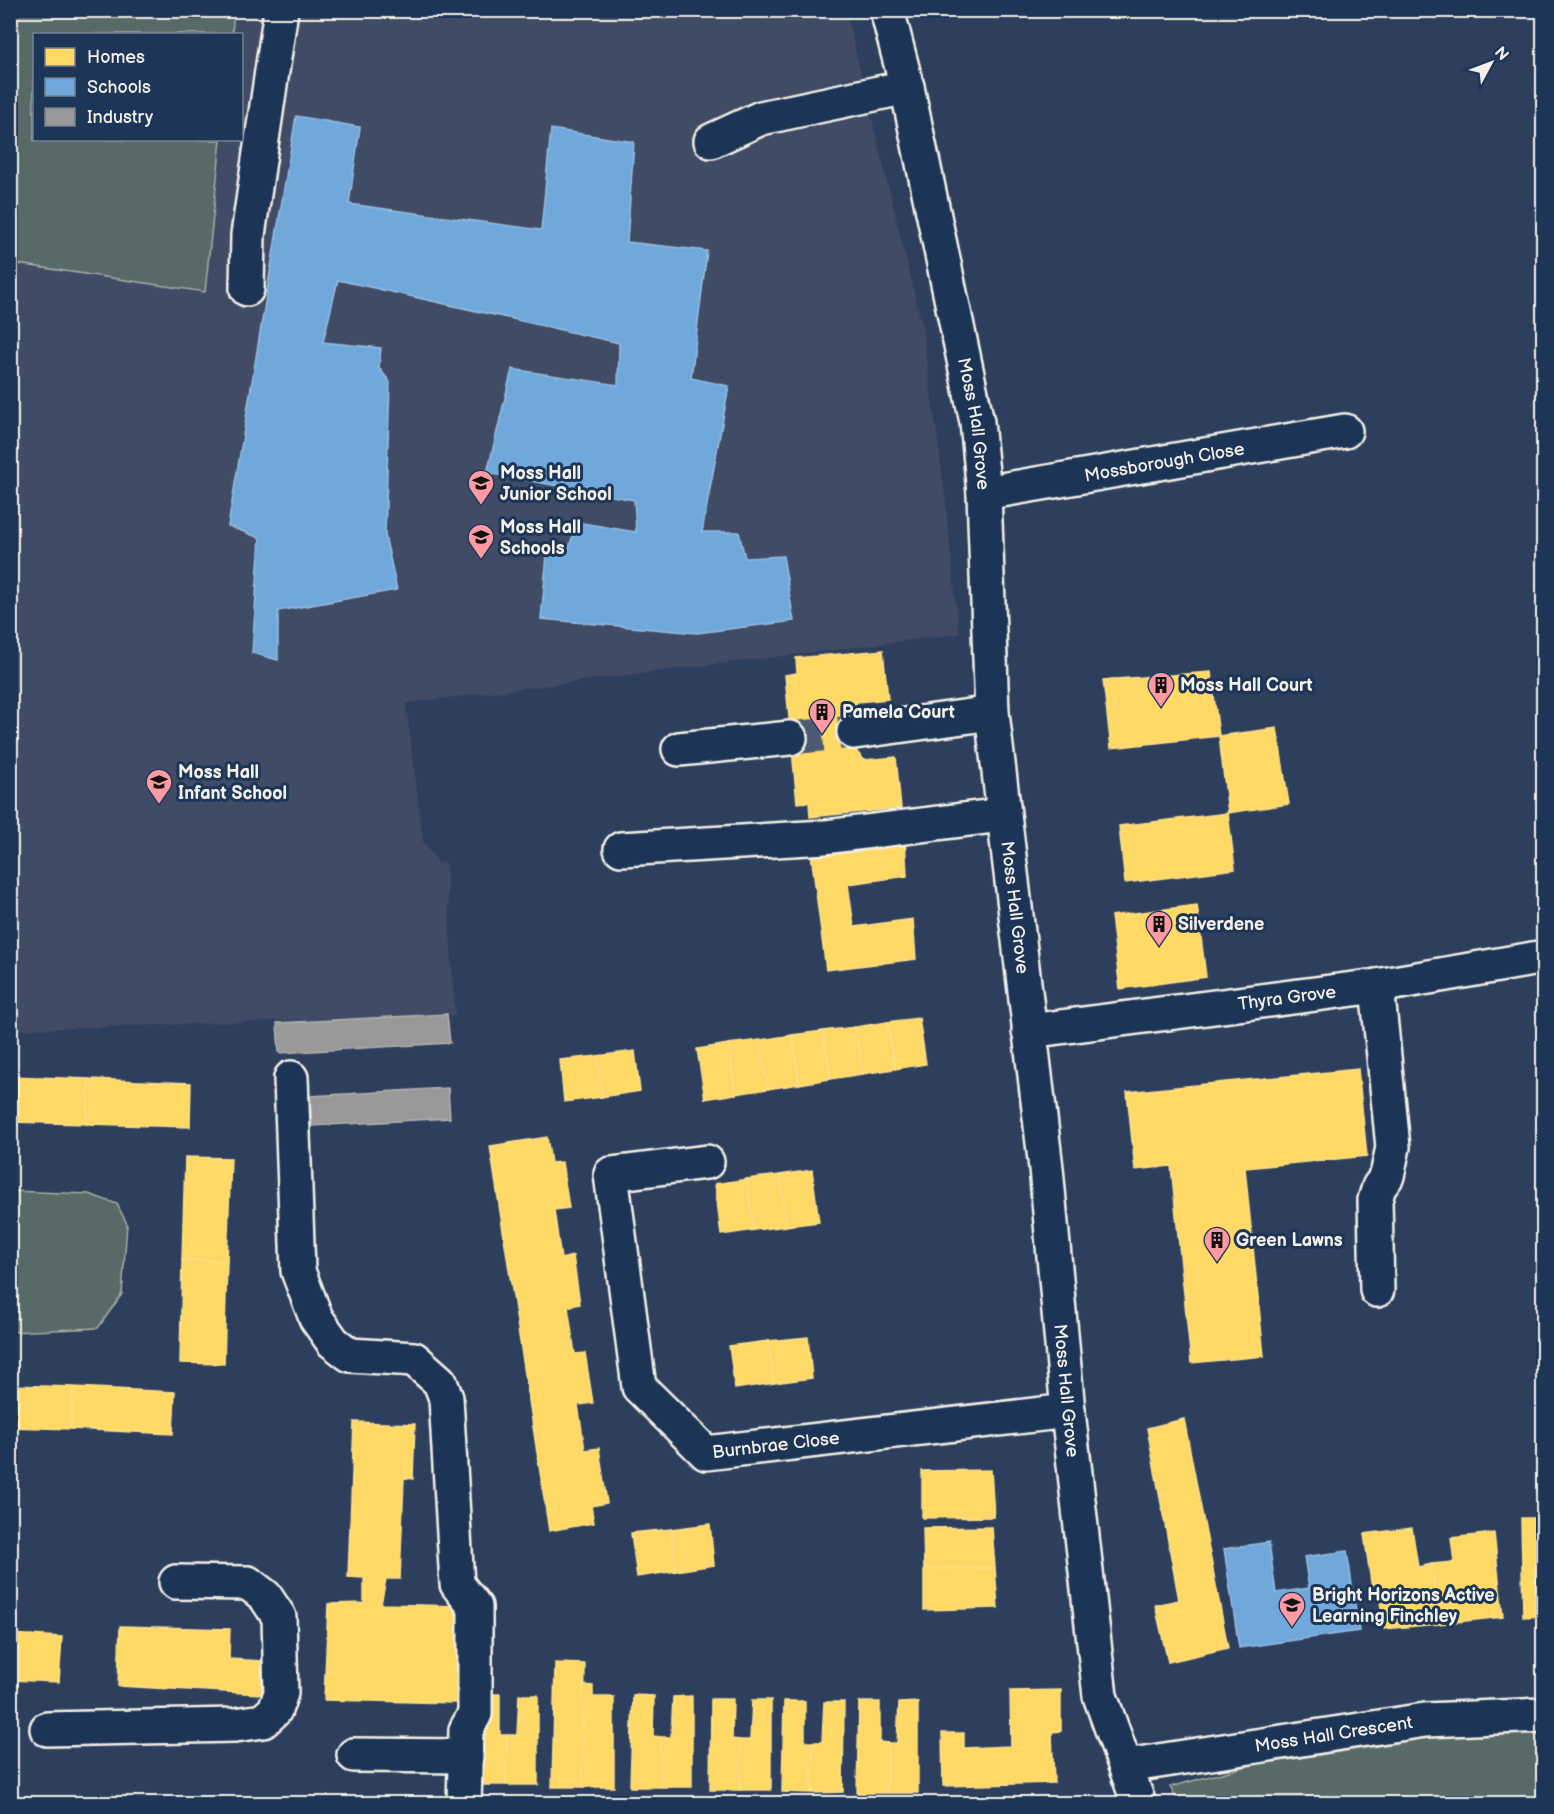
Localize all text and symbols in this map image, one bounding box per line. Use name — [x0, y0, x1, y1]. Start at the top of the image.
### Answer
legend — [33, 33, 243, 141]
north arrow — [1461, 33, 1521, 93]
text: N — [1490, 43, 1512, 65]
text: Homes — [87, 47, 145, 68]
text: Schools — [87, 77, 151, 98]
text: Industry — [87, 107, 154, 128]
street label: Moss Hall Grove — [953, 356, 994, 491]
street label: Mossborough Close — [1083, 438, 1246, 486]
place label: Moss Hall Junior School — [500, 463, 612, 505]
school or university icon: Moss Hall Junior School — [466, 468, 496, 506]
place label: Moss Hall Schools — [500, 517, 581, 559]
school or university icon: Moss Hall Schools — [466, 522, 496, 560]
building icon: Moss Hall Court — [1146, 670, 1176, 708]
place label: Moss Hall Court — [1180, 675, 1313, 696]
building icon: Pamela Court — [807, 697, 837, 735]
place label: Pamela Court — [842, 702, 955, 723]
place label: Moss Hall Infant School — [178, 762, 287, 804]
school or university icon: Moss Hall Infant School — [144, 767, 174, 805]
street label: Moss Hall Grove — [997, 840, 1033, 975]
building icon: Silverdene — [1144, 909, 1174, 947]
place label: Silverdene — [1178, 914, 1264, 935]
street label: Thyra Grove — [1237, 981, 1337, 1014]
building icon: Green Lawns — [1202, 1225, 1232, 1263]
place label: Green Lawns — [1236, 1230, 1343, 1251]
street label: Moss Hall Grove — [1050, 1323, 1084, 1459]
street label: Burnbrae Close — [711, 1427, 841, 1463]
place label: Bright Horizons Active Learning Finchley — [1312, 1585, 1495, 1627]
school or university icon: Bright Horizons Active Learning Finchley — [1277, 1590, 1307, 1628]
street label: Moss Hall Crescent — [1253, 1712, 1414, 1757]

